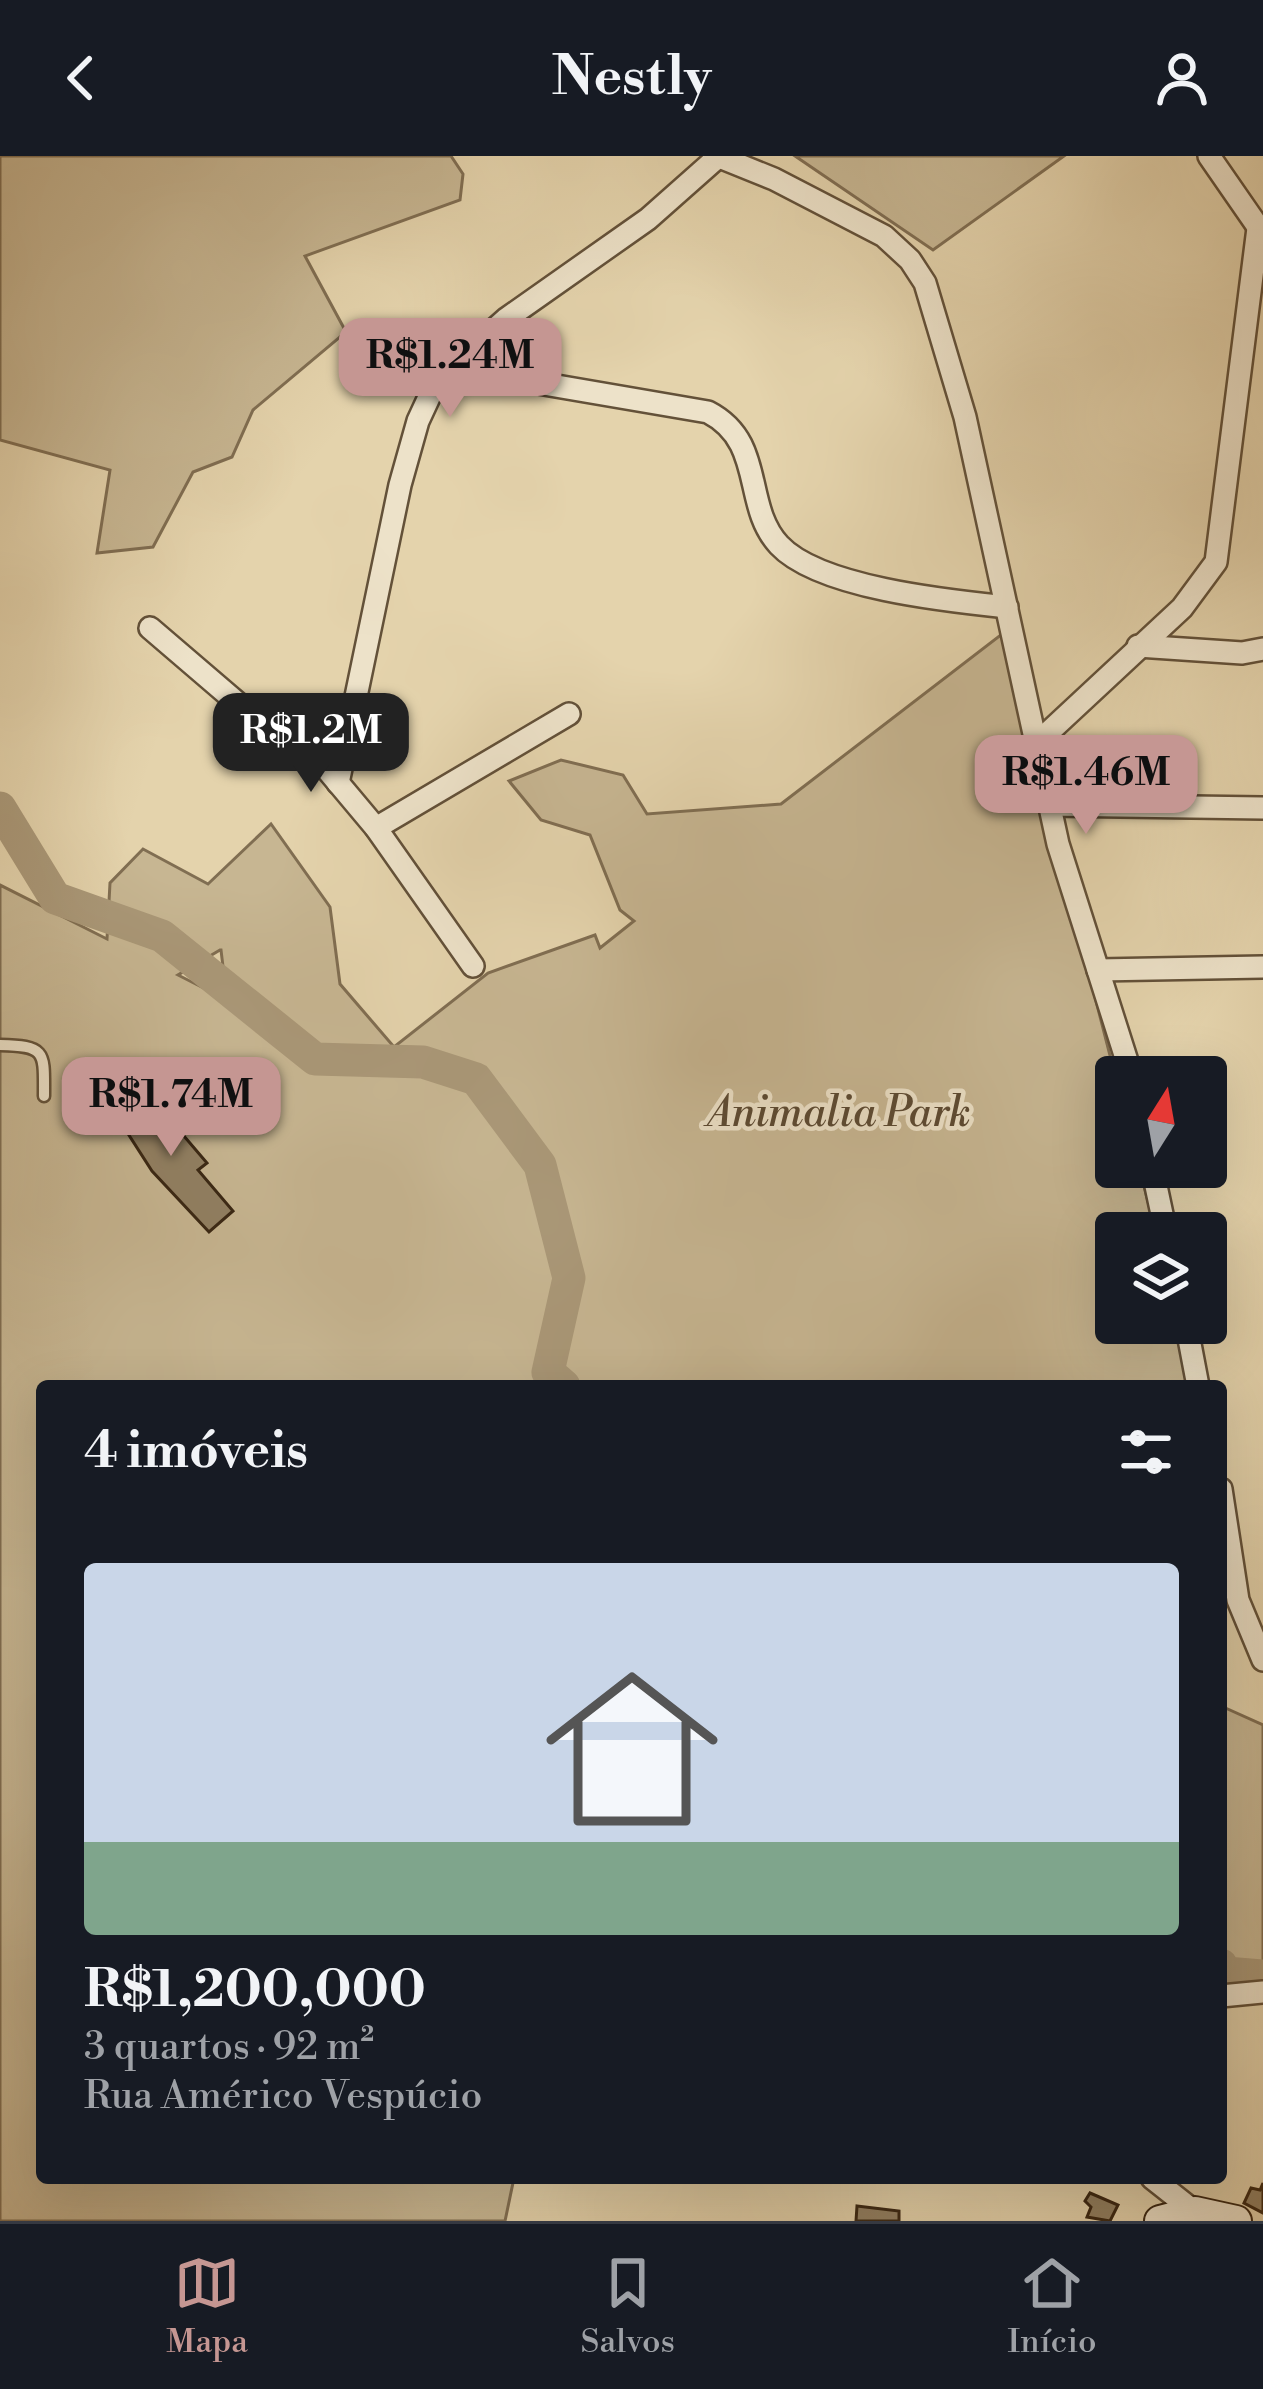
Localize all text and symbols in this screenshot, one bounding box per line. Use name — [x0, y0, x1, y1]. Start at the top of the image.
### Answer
text: Nestly — [552, 44, 711, 112]
icon: back — [48, 45, 114, 111]
icon: person — [1149, 45, 1215, 111]
pin: R$1.24M — [339, 318, 561, 420]
text: R$1.24M — [366, 332, 534, 381]
pin: R$1.2M — [213, 693, 409, 795]
text: R$1.2M — [240, 707, 382, 756]
pin: R$1.46M — [975, 735, 1197, 837]
text: R$1.46M — [1002, 749, 1170, 798]
north arrow — [1095, 1056, 1227, 1188]
map controls — [1095, 1056, 1227, 1344]
pin: R$1.74M — [60, 1057, 282, 1159]
text: R$1.74M — [89, 1071, 253, 1120]
park label: Animalia Park — [703, 1087, 971, 1140]
button: layers — [1095, 1212, 1227, 1344]
icon: filters — [1113, 1419, 1179, 1485]
text: 4 imóveis — [84, 1420, 308, 1484]
icon: home — [524, 1641, 740, 1857]
text: R$1,200,000 — [84, 1959, 426, 2023]
text: 3 quartos · 92 m² — [84, 2023, 374, 2072]
text: Rua Américo Vespúcio — [84, 2072, 482, 2121]
tab: Mapa — [166, 2250, 248, 2363]
tab: Salvos — [581, 2250, 675, 2363]
tab: Início — [1008, 2250, 1097, 2363]

